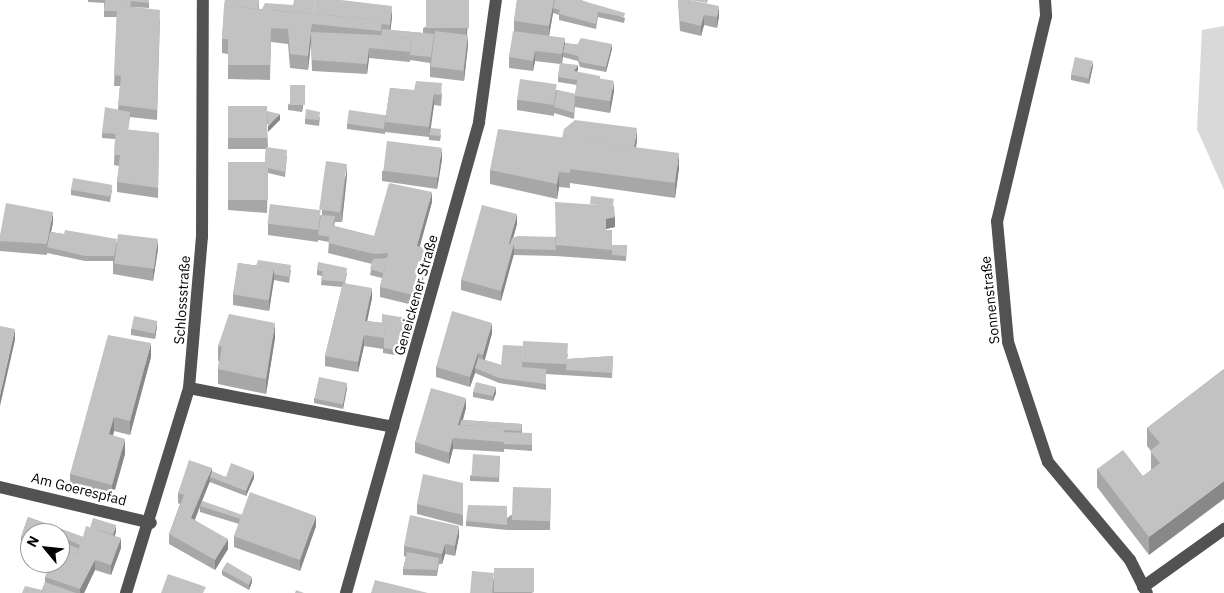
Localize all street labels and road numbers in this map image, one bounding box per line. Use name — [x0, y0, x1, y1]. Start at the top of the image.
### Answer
street label: Geneickener Straße — [391, 233, 441, 357]
street label: Schlossstraße — [171, 255, 193, 345]
street label: Sonnenstraße — [977, 255, 1003, 345]
street label: Am Goerespfad — [30, 469, 128, 509]

